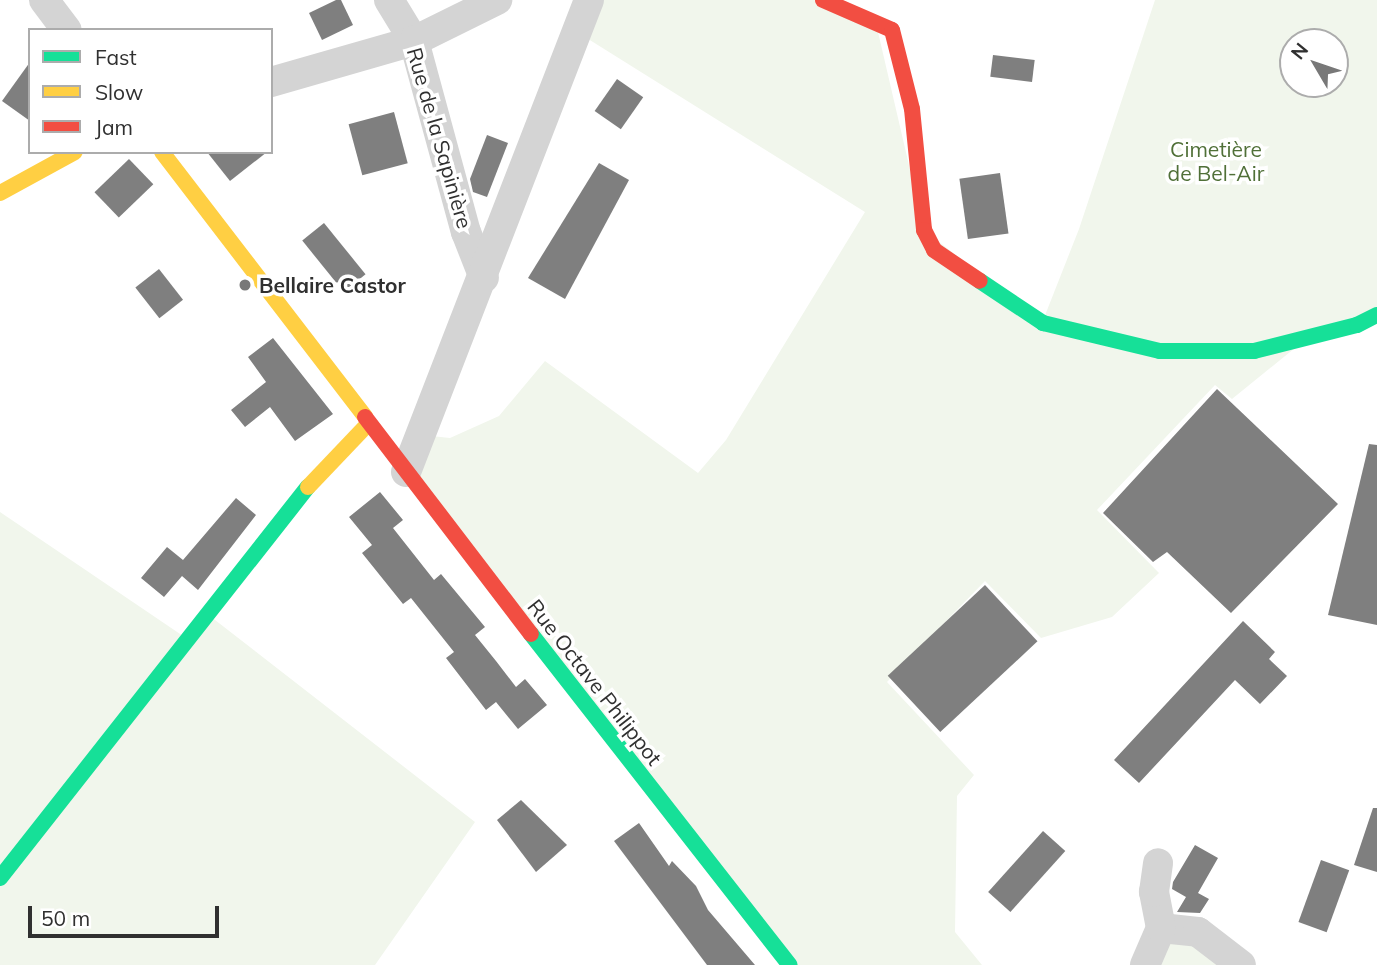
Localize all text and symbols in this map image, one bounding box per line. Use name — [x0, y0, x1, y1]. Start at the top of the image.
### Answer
legend — [28, 28, 273, 154]
north arrow — [1279, 28, 1349, 98]
text: N — [1285, 38, 1313, 64]
text: Fast — [95, 44, 137, 70]
street label: Rue de la Sapinière — [402, 45, 478, 231]
text: Slow — [95, 79, 143, 105]
text: Jam — [95, 114, 133, 140]
park label: Cimetière de Bel-Air — [1168, 136, 1264, 186]
place label: Bellaire Castor — [259, 272, 406, 298]
marker: Bellaire Castor — [237, 277, 253, 293]
street label: Rue Octave Philippot — [522, 594, 668, 770]
scale bar — [32, 892, 222, 936]
text: 50 m — [41, 905, 90, 931]

